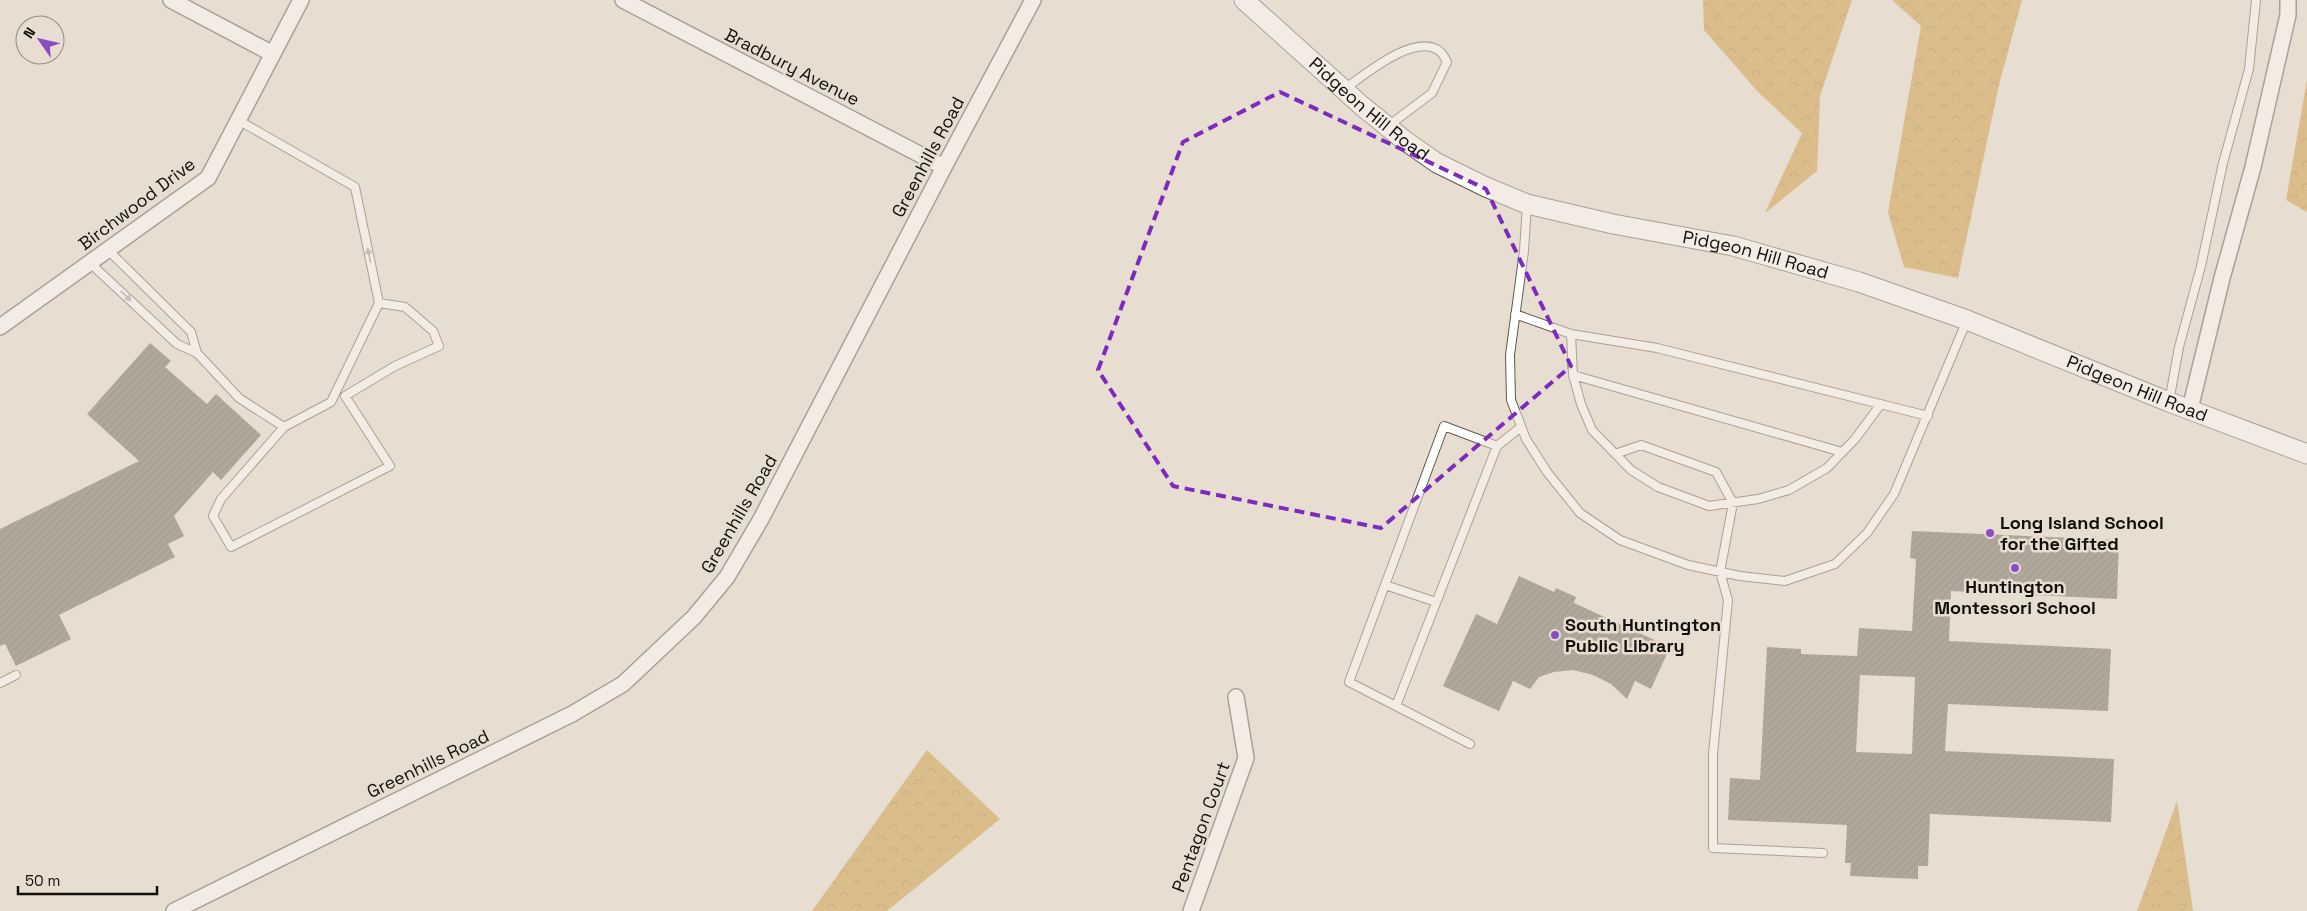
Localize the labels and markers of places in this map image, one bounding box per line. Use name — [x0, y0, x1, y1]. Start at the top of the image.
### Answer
place label: Long Island School for the Gifted — [2000, 511, 2164, 555]
marker: Long Island School for the Gifted — [1984, 527, 1996, 539]
marker: Huntington Montessori School — [2009, 562, 2021, 574]
place label: Huntington Montessori School — [1934, 575, 2096, 619]
place label: South Huntington Public Library — [1565, 613, 1721, 657]
marker: South Huntington Public Library — [1549, 629, 1561, 641]

